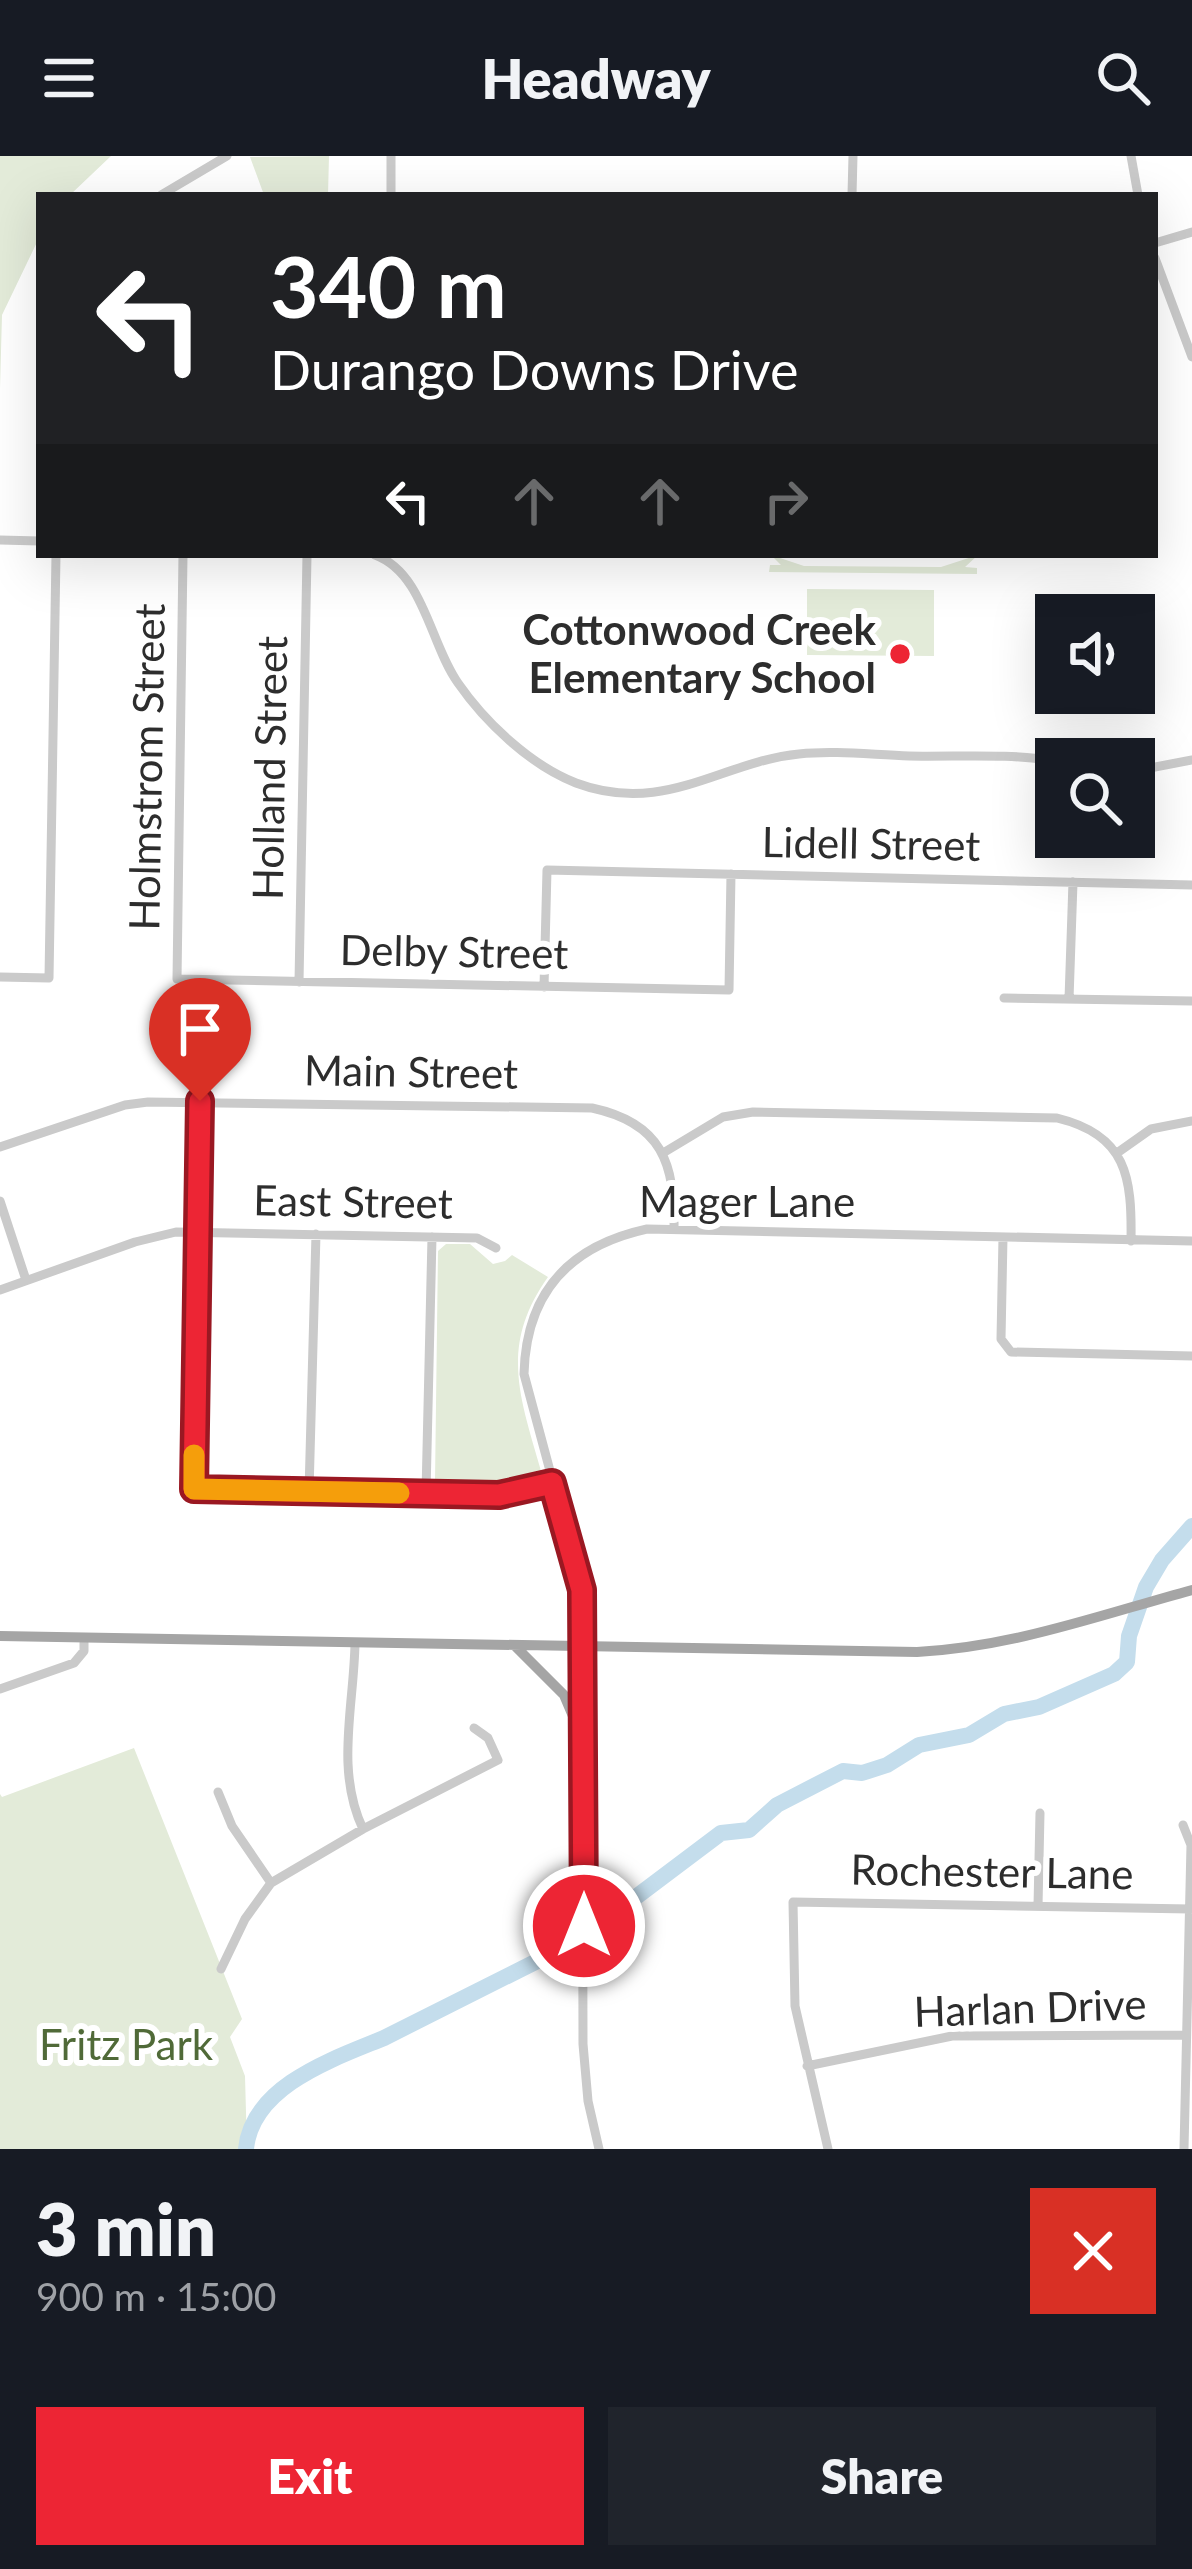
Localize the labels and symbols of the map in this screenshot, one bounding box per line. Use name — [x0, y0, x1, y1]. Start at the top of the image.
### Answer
street label: Holmstrom Street — [118, 603, 174, 931]
place label: Cottonwood Creek Elementary School — [522, 604, 877, 702]
street label: Holland Street — [242, 635, 296, 901]
marker: Cottonwood Creek Elementary School — [887, 641, 913, 667]
street label: Lidell Street — [761, 816, 981, 870]
street label: Delby Street — [339, 924, 569, 978]
pin — [149, 978, 251, 1101]
street label: Main Street — [304, 1044, 518, 1098]
street label: East Street — [253, 1174, 453, 1228]
street label: Mager Lane — [639, 1176, 855, 1226]
street label: Rochester Lane — [850, 1844, 1134, 1898]
position arrow — [521, 1863, 647, 1989]
street label: Harlan Drive — [913, 1978, 1147, 2036]
park label: Fritz Park — [39, 2019, 214, 2069]

